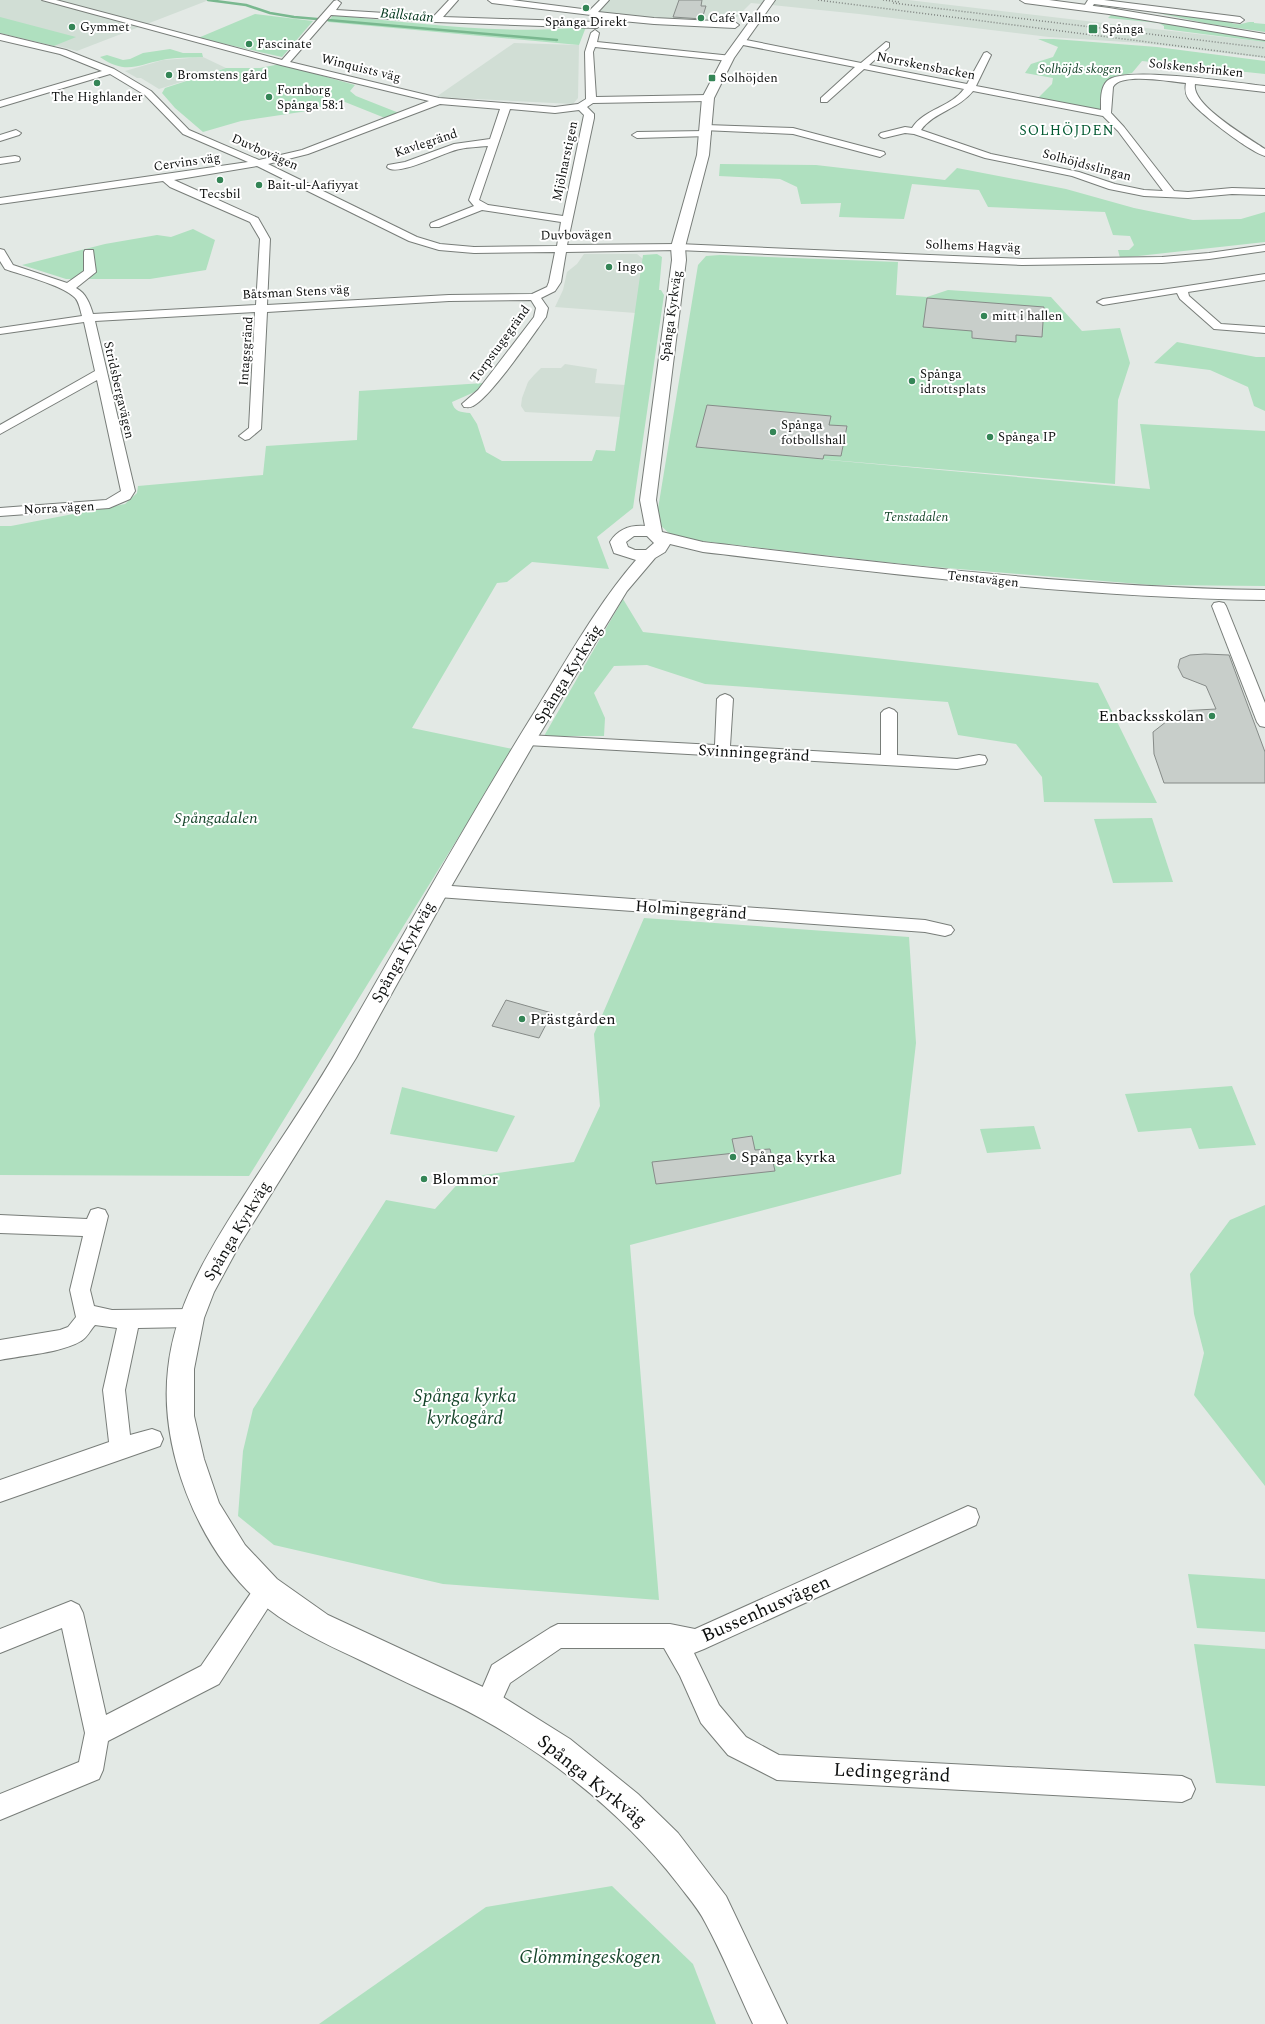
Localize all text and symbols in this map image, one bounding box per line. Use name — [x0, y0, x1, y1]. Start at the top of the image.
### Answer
water label: Bällstaån — [379, 2, 435, 28]
marker: Spånga Direkt — [581, 3, 591, 13]
place label: Café Vallmo — [709, 8, 780, 28]
place label: Spånga Direkt — [545, 12, 627, 32]
marker: Café Vallmo — [696, 13, 706, 23]
place label: Gymmet — [80, 17, 130, 37]
place label: Spånga — [1102, 19, 1144, 39]
marker: Gymmet — [67, 22, 77, 32]
marker: Spånga — [1087, 23, 1099, 35]
place label: Fascinate — [257, 34, 312, 54]
marker: Fascinate — [244, 39, 254, 49]
street label: Norrskensbacken — [875, 47, 978, 85]
street label: Winquists väg — [319, 48, 403, 88]
street label: Solskensbrinken — [1148, 53, 1245, 83]
park label: Solhöjds skogen — [1039, 59, 1122, 79]
place label: Bromstens gård — [177, 65, 267, 85]
place label: Solhöjden — [720, 68, 778, 88]
marker: Bromstens gård — [164, 70, 174, 80]
marker: Solhöjden — [707, 73, 717, 83]
marker: The Highlander — [92, 78, 102, 88]
place label: Fornborg Spånga 58:1 — [277, 80, 345, 115]
place label: The Highlander — [51, 87, 143, 107]
marker: Fornborg Spånga 58:1 — [264, 92, 274, 102]
street label: Mjölnarstigen — [547, 119, 583, 203]
district label: SOLHÖJDEN — [1019, 120, 1115, 141]
street label: Kavlegränd — [392, 123, 460, 163]
street label: Duvbovägen — [228, 128, 302, 176]
street label: Solhöjdsslingan — [1040, 144, 1134, 187]
street label: Cervins väg — [152, 147, 222, 177]
marker: Tecsbil — [215, 175, 225, 185]
place label: Bait-ul-Aafiyyat — [267, 175, 359, 195]
marker: Bait-ul-Aafiyyat — [254, 180, 264, 190]
place label: Tecsbil — [199, 184, 241, 204]
street label: Duvbovägen — [540, 224, 612, 246]
street label: Solhems Hagväg — [925, 234, 1021, 258]
place label: Ingo — [617, 257, 644, 277]
marker: Ingo — [604, 262, 614, 272]
street label: Spånga Kyrkväg — [655, 269, 687, 363]
street label: Båtsman Stens väg — [242, 279, 350, 305]
street label: Torpstugegränd — [465, 301, 535, 387]
place label: mitt i hallen — [992, 306, 1063, 326]
marker: mitt i hallen — [979, 311, 989, 321]
street label: Intagsgränd — [234, 316, 258, 386]
street label: Stridsbergavägen — [98, 339, 140, 441]
place label: Spånga idrottsplats — [920, 364, 986, 399]
marker: Spånga idrottsplats — [907, 376, 917, 386]
place label: Spånga fotbollshall — [781, 415, 846, 450]
marker: Spånga fotbollshall — [768, 427, 778, 437]
place label: Spånga IP — [998, 427, 1056, 447]
marker: Spånga IP — [985, 432, 995, 442]
street label: Norra vägen — [23, 496, 95, 520]
park label: Tenstadalen — [884, 507, 948, 527]
street label: Tenstavägen — [946, 565, 1020, 593]
street label: Spånga Kyrkväg — [528, 620, 608, 728]
place label: Enbacksskolan — [1099, 704, 1204, 728]
marker: Enbacksskolan — [1207, 711, 1217, 721]
street label: Svinningegränd — [698, 738, 810, 768]
park label: Spångadalen — [174, 806, 258, 830]
street label: Holmingegränd — [634, 894, 748, 926]
street label: Spånga Kyrkväg — [365, 897, 441, 1007]
place label: Prästgården — [530, 1007, 616, 1031]
marker: Prästgården — [517, 1014, 527, 1024]
place label: Spånga kyrka — [741, 1145, 836, 1169]
marker: Spånga kyrka — [728, 1152, 738, 1162]
place label: Blommor — [432, 1167, 498, 1191]
marker: Blommor — [419, 1174, 429, 1184]
street label: Spånga Kyrkväg — [198, 1176, 276, 1286]
park label: Spånga kyrka kyrkogård — [413, 1382, 517, 1433]
street label: Bussenhusvägen — [697, 1568, 835, 1650]
street label: Spånga Kyrkväg — [531, 1727, 653, 1835]
street label: Ledingegränd — [833, 1755, 951, 1791]
park label: Glömmingeskogen — [519, 1943, 661, 1972]

